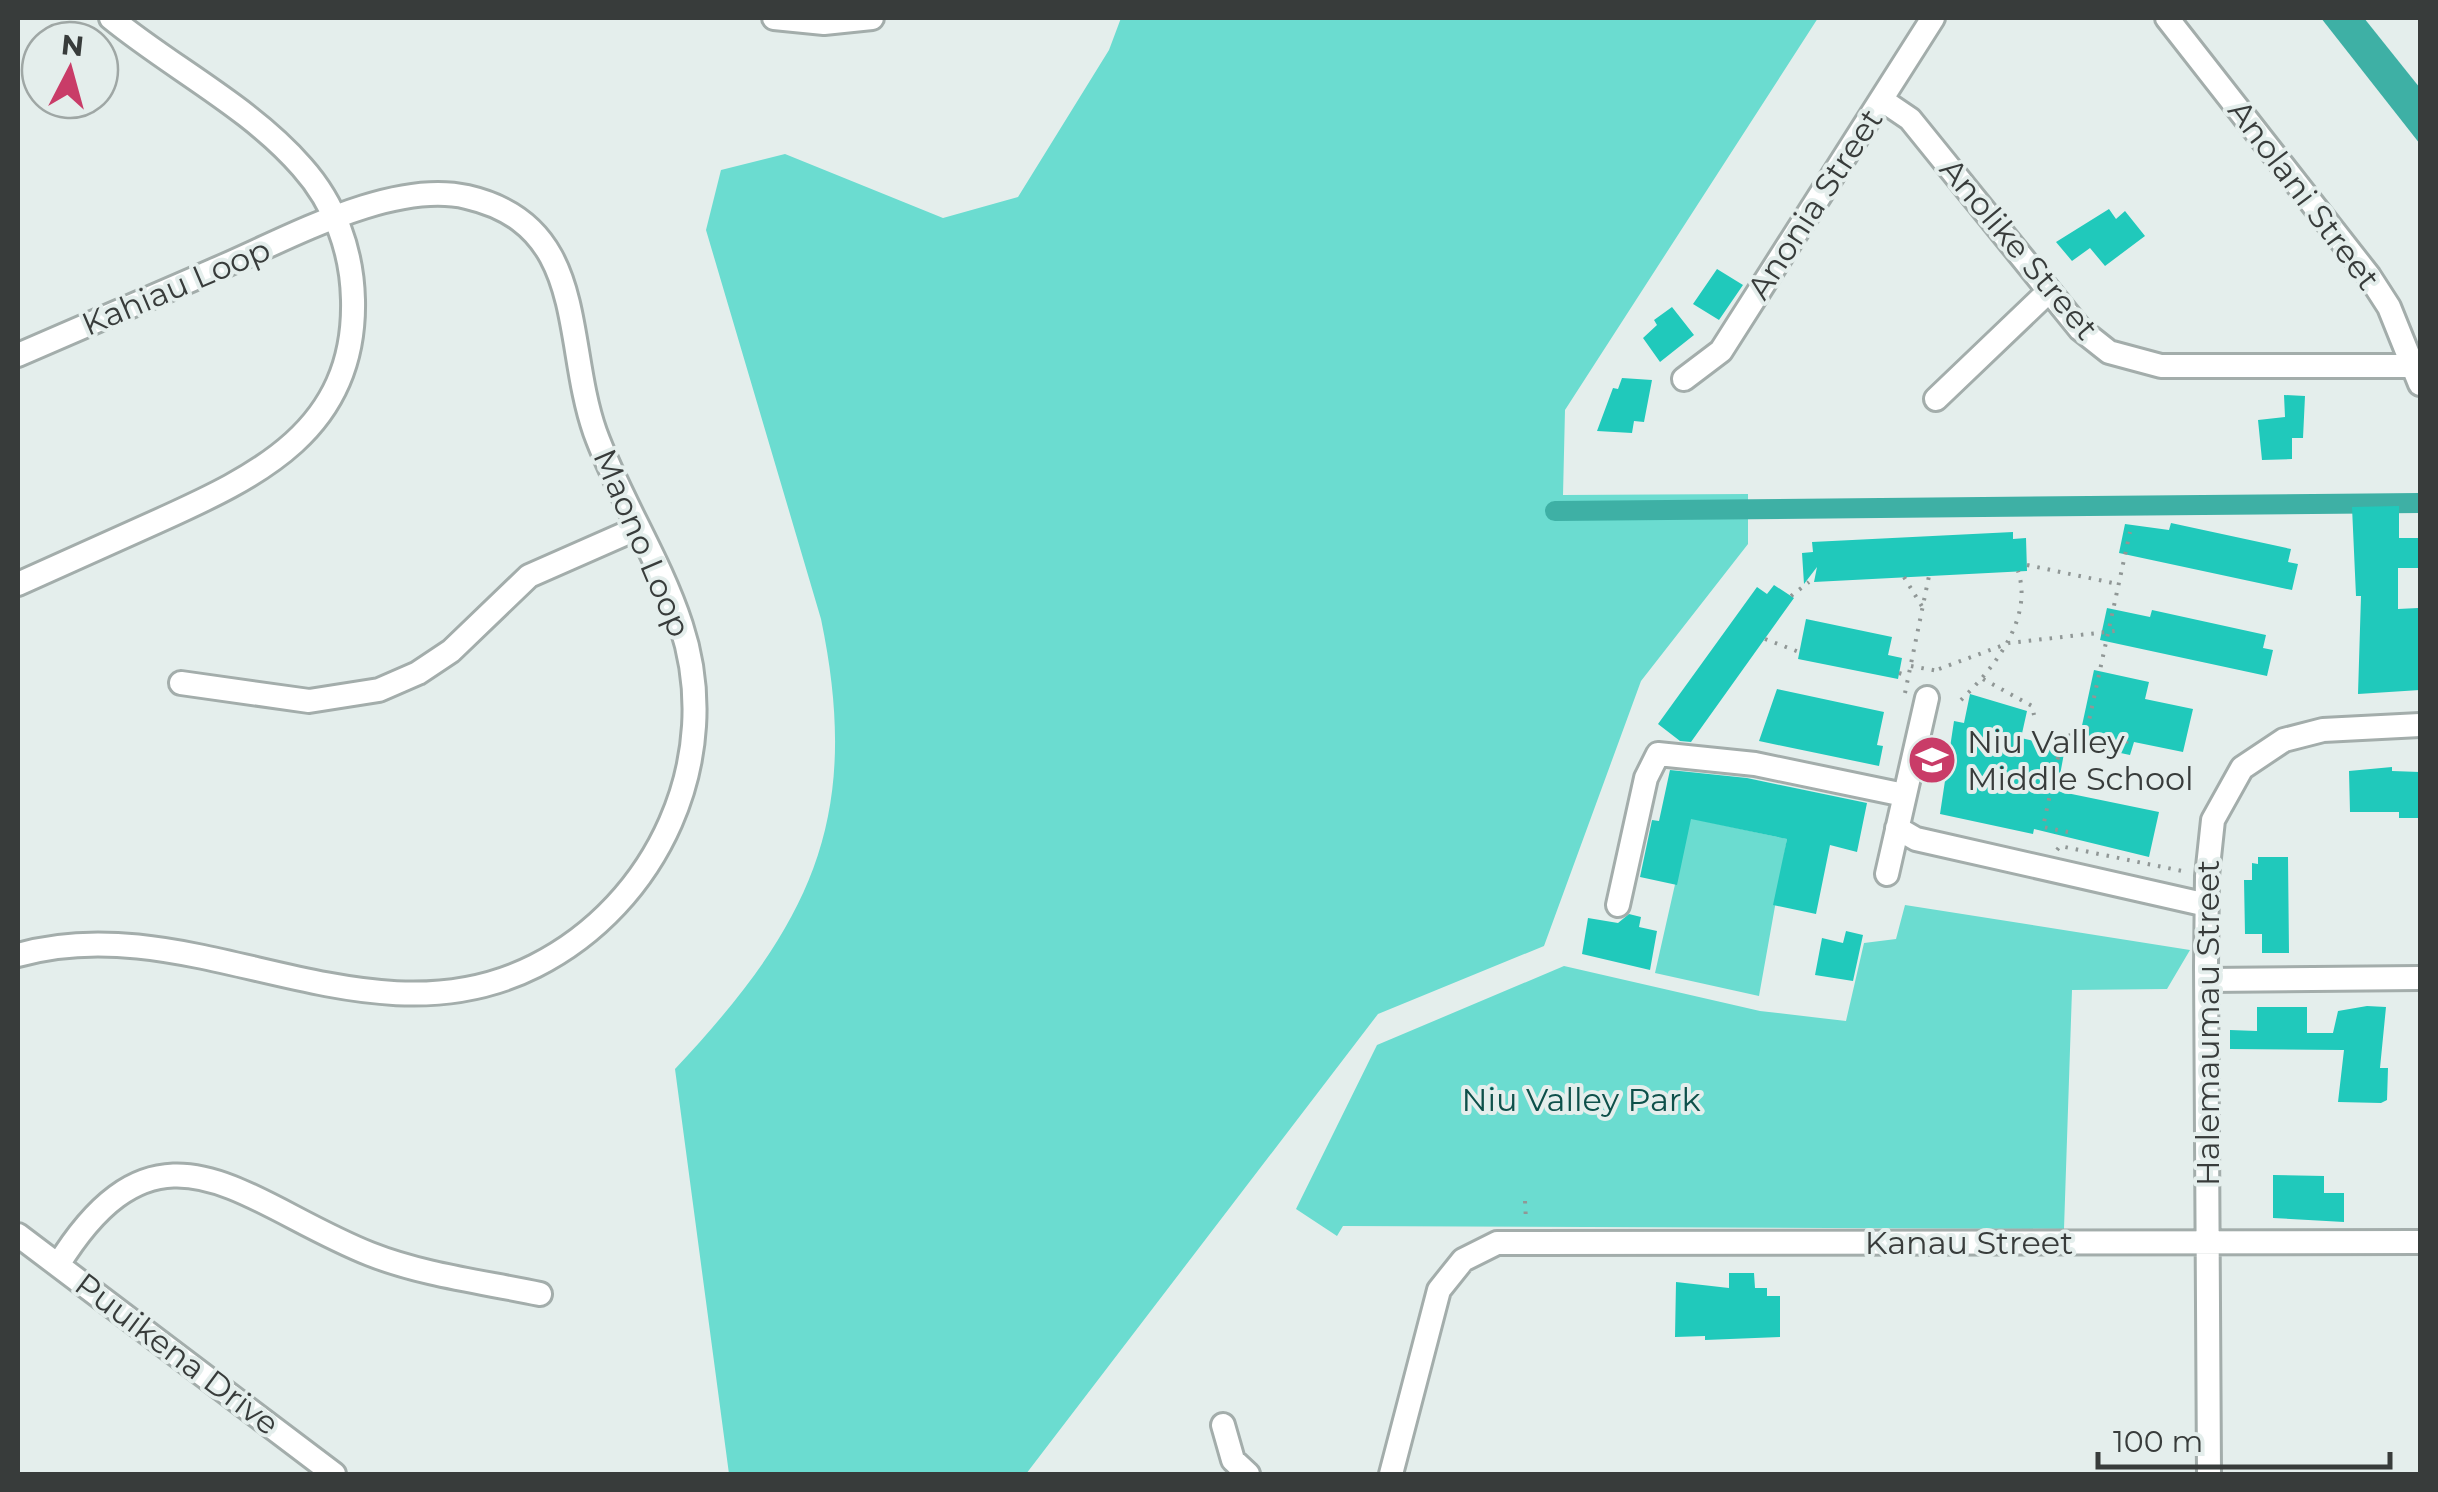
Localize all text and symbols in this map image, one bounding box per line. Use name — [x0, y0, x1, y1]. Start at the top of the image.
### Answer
north arrow — [20, 20, 120, 120]
text: N — [60, 27, 86, 63]
street label: Anolani Street — [2220, 92, 2388, 297]
street label: Anonia Street — [1739, 101, 1891, 306]
street label: Anolike Street — [1932, 150, 2107, 347]
street label: Kahiau Loop — [76, 229, 276, 344]
street label: Maono Loop — [585, 443, 699, 642]
place label: Niu Valley Middle School — [1967, 722, 2194, 798]
school or university icon: Niu Valley Middle School — [1906, 734, 1958, 786]
street label: Halemaumau Street — [2188, 860, 2227, 1186]
park label: Niu Valley Park — [1461, 1080, 1701, 1119]
street label: Kanau Street — [1865, 1223, 2073, 1262]
street label: Puuikena Drive — [68, 1264, 287, 1443]
scale bar — [2098, 1407, 2390, 1469]
text: 100 m — [2113, 1423, 2203, 1460]

